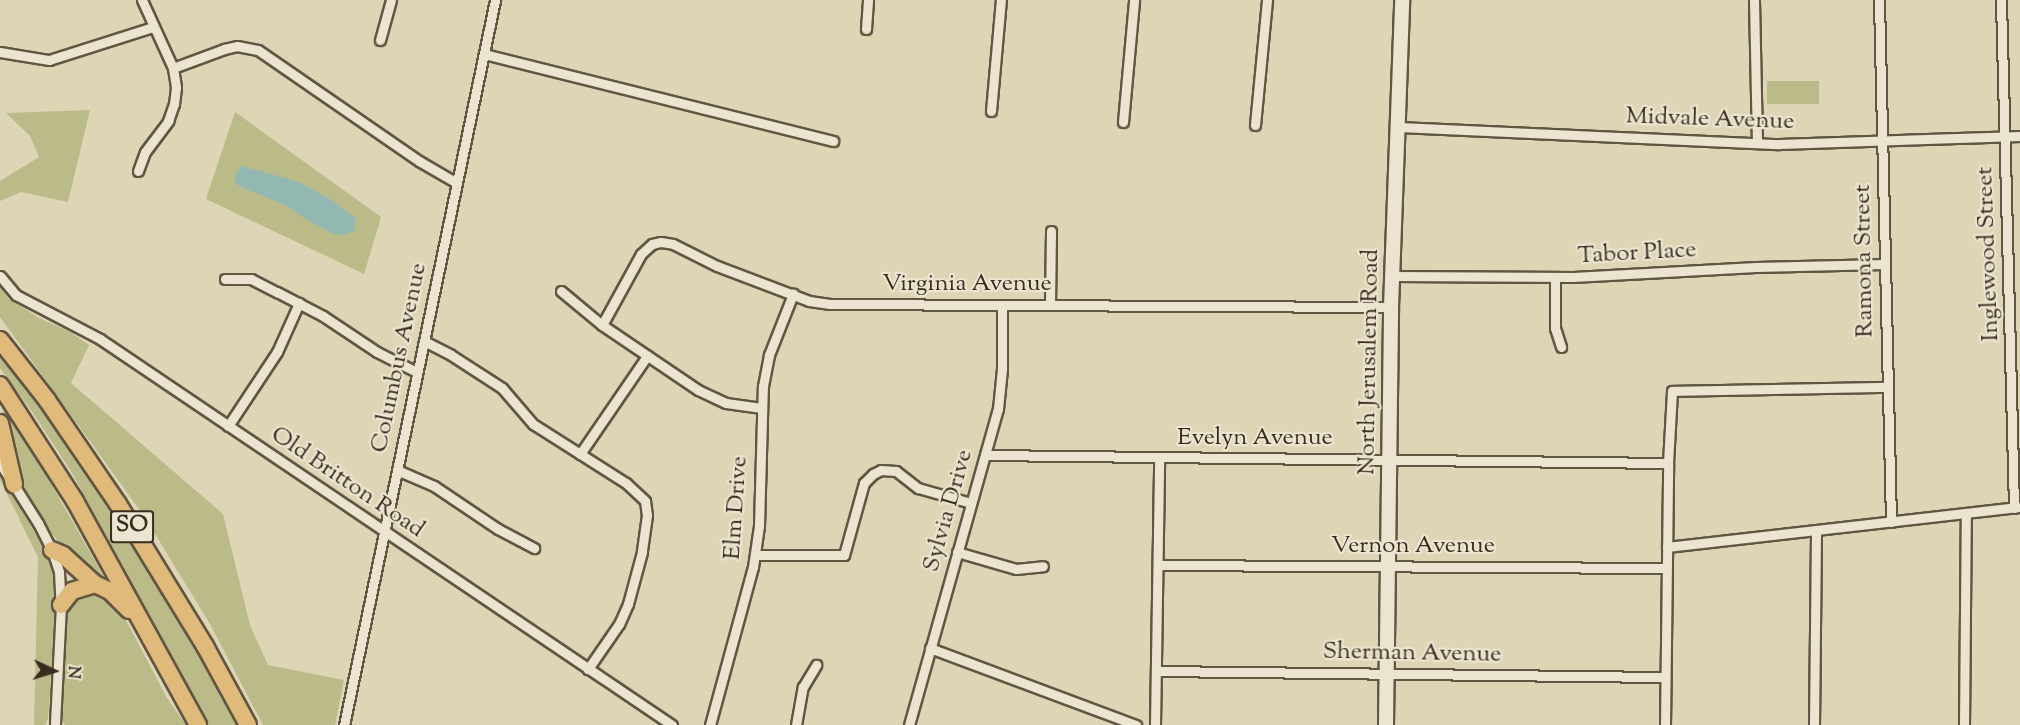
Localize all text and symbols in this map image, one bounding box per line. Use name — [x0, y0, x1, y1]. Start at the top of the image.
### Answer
street label: Midvale Avenue — [1625, 103, 1795, 137]
street label: Inglewood Street — [1972, 166, 2006, 342]
street label: Ramona Street — [1849, 184, 1881, 338]
street label: Tabor Place — [1577, 237, 1697, 271]
street label: North Jerusalem Road — [1354, 249, 1386, 475]
street label: Columbus Avenue — [366, 260, 434, 456]
street label: Virginia Avenue — [882, 271, 1052, 299]
street label: Old Britton Road — [265, 421, 429, 545]
street label: Evelyn Avenue — [1177, 425, 1333, 453]
street label: Sylvia Drive — [918, 447, 980, 575]
street label: Elm Drive — [719, 455, 755, 561]
road number: SO — [110, 508, 154, 546]
street label: Vernon Avenue — [1331, 533, 1495, 561]
street label: Sherman Avenue — [1322, 638, 1502, 670]
north arrow — [24, 641, 84, 701]
text: N — [61, 665, 84, 679]

